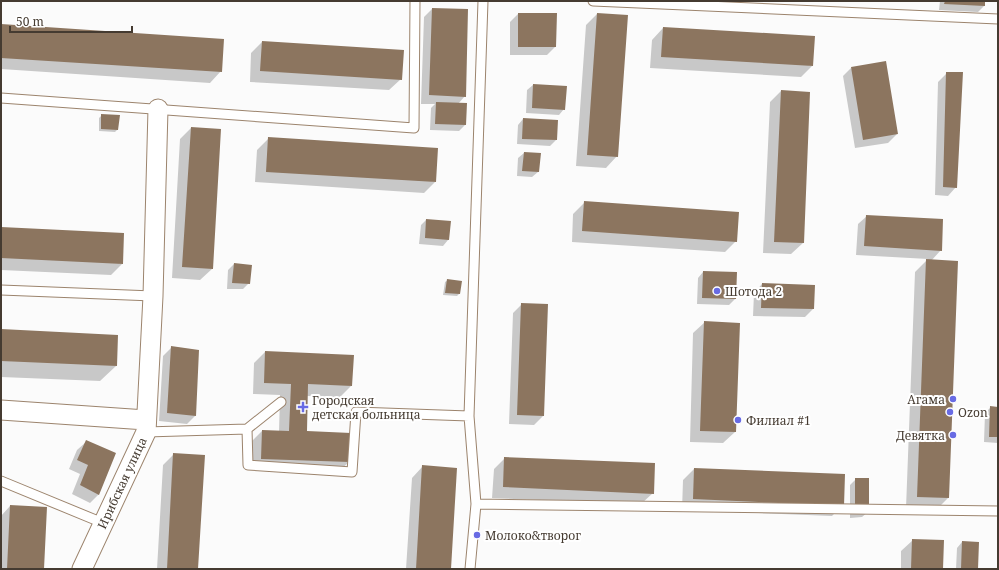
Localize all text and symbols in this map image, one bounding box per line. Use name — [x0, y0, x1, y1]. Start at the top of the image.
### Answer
scale bar — [10, 8, 132, 34]
text: 50 m — [16, 13, 44, 30]
place label: Шотода 2 — [725, 283, 782, 300]
marker: Шотода 2 — [712, 286, 722, 296]
place label: Агама — [907, 391, 945, 408]
place label: Городская детская больница — [312, 392, 421, 423]
marker: Агама — [948, 394, 958, 404]
marker: Городская детская больница — [297, 401, 309, 413]
place label: Ozon — [958, 404, 988, 421]
marker: Ozon — [945, 407, 955, 417]
place label: Филиал #1 — [746, 412, 811, 429]
marker: Филиал #1 — [733, 415, 743, 425]
place label: Девятка — [896, 427, 945, 444]
marker: Девятка — [948, 430, 958, 440]
street label: Ирибская улица — [93, 434, 151, 532]
place label: Молоко&творог — [485, 527, 581, 544]
marker: Молоко&творог — [472, 530, 482, 540]

